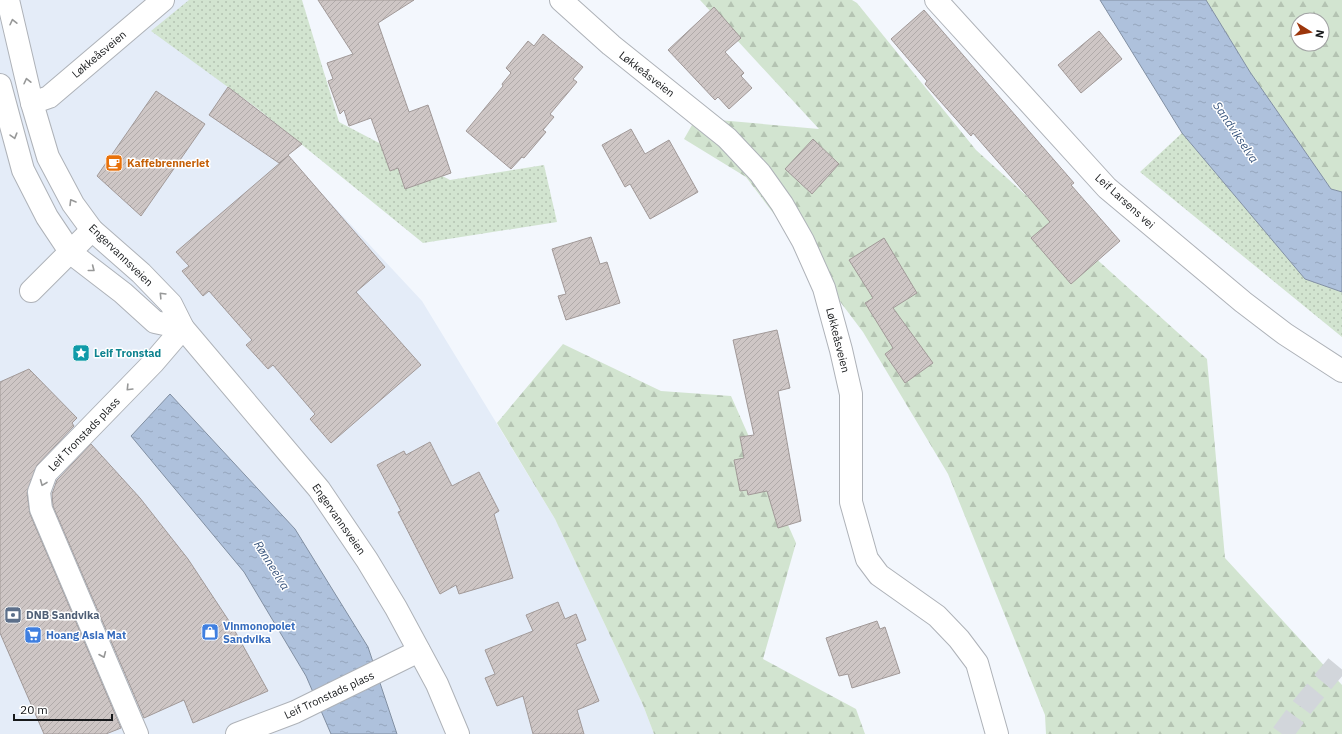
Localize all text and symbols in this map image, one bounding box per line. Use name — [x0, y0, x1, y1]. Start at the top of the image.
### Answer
north arrow — [1290, 12, 1330, 52]
one-way arrow — [10, 18, 18, 25]
street label: Løkkeåsveien — [69, 27, 129, 81]
text: N — [1312, 29, 1327, 39]
street label: Løkkeåsveien — [616, 48, 678, 100]
one-way arrow — [24, 78, 32, 84]
water label: Sandvikselva — [1210, 99, 1262, 165]
one-way arrow — [9, 132, 18, 139]
cafe icon: Kaffebrenneriet — [104, 153, 124, 173]
place label: Kaffebrenneriet — [127, 156, 209, 170]
street label: Leif Larsens vei — [1092, 171, 1158, 231]
one-way arrow — [70, 199, 77, 206]
street label: Engervannsveien — [86, 221, 156, 289]
one-way arrow — [88, 264, 95, 271]
one-way arrow — [160, 293, 167, 300]
street label: Løkkeåsveien — [823, 306, 853, 374]
place icon: Leif Tronstad — [71, 343, 91, 363]
place label: Leif Tronstad — [94, 346, 161, 360]
one-way arrow — [127, 383, 134, 390]
street label: Leif Tronstads plass — [45, 394, 123, 474]
one-way arrow — [39, 479, 47, 486]
street label: Engervannsveien — [309, 481, 369, 557]
water label: Rønneelva — [251, 538, 293, 592]
bank icon: DNB Sandvika — [3, 605, 23, 625]
place label: DNB Sandvika — [26, 608, 100, 622]
place label: Vinmonopolet Sandvika — [223, 619, 295, 646]
shop icon: Vinmonopolet Sandvika — [200, 622, 220, 642]
supermarket icon: Hoang Asia Mat — [23, 625, 43, 645]
place label: Hoang Asia Mat — [46, 628, 126, 642]
one-way arrow — [99, 652, 107, 659]
street label: Leif Tronstads plass — [282, 668, 376, 722]
scale bar — [14, 696, 112, 722]
text: 20 m — [20, 702, 48, 717]

